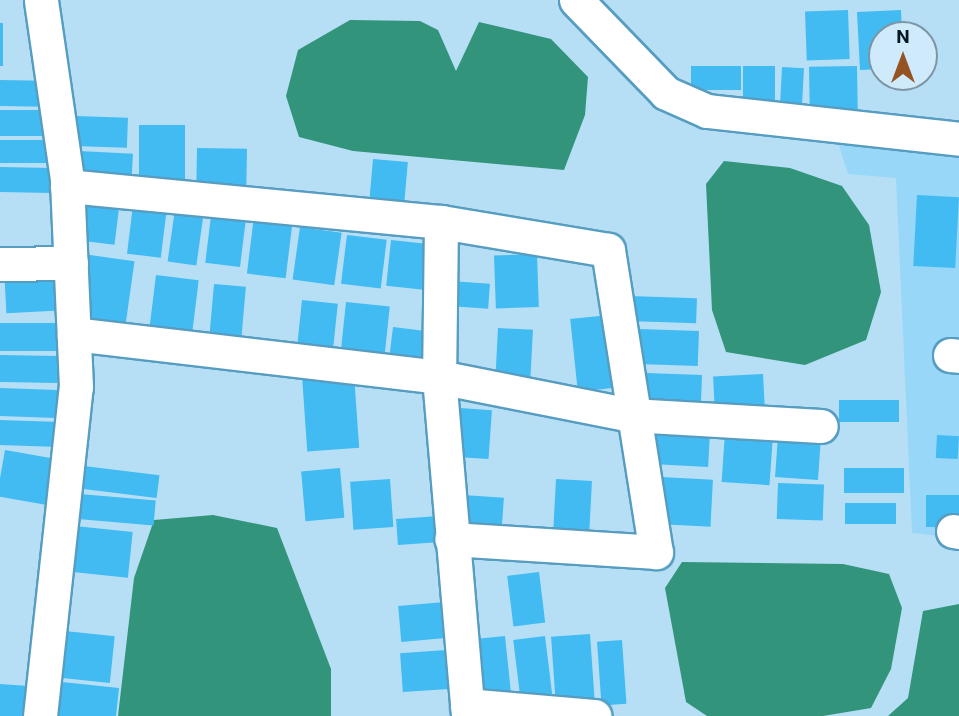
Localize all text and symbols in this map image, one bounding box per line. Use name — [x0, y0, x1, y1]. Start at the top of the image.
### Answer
north arrow — [868, 21, 938, 91]
text: N — [896, 25, 910, 48]

